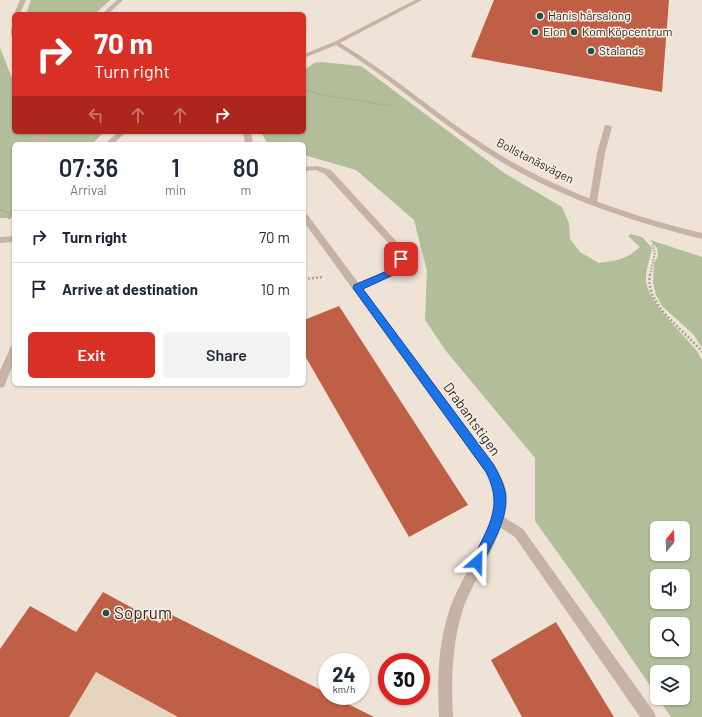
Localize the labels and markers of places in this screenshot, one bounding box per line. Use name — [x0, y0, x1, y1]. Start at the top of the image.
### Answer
place label: Hanis hårsalong — [548, 8, 631, 22]
marker: Hanis hårsalong — [535, 11, 545, 21]
place label: Elon — [543, 24, 566, 38]
place label: Kom Köpcentrum — [582, 24, 672, 38]
marker: Elon — [530, 27, 540, 37]
marker: Kom Köpcentrum — [569, 27, 579, 37]
place label: Stalands — [599, 43, 644, 57]
marker: Stalands — [586, 46, 596, 56]
pin — [384, 242, 418, 276]
place label: Soprum — [114, 602, 172, 622]
marker: Soprum — [101, 608, 111, 618]

